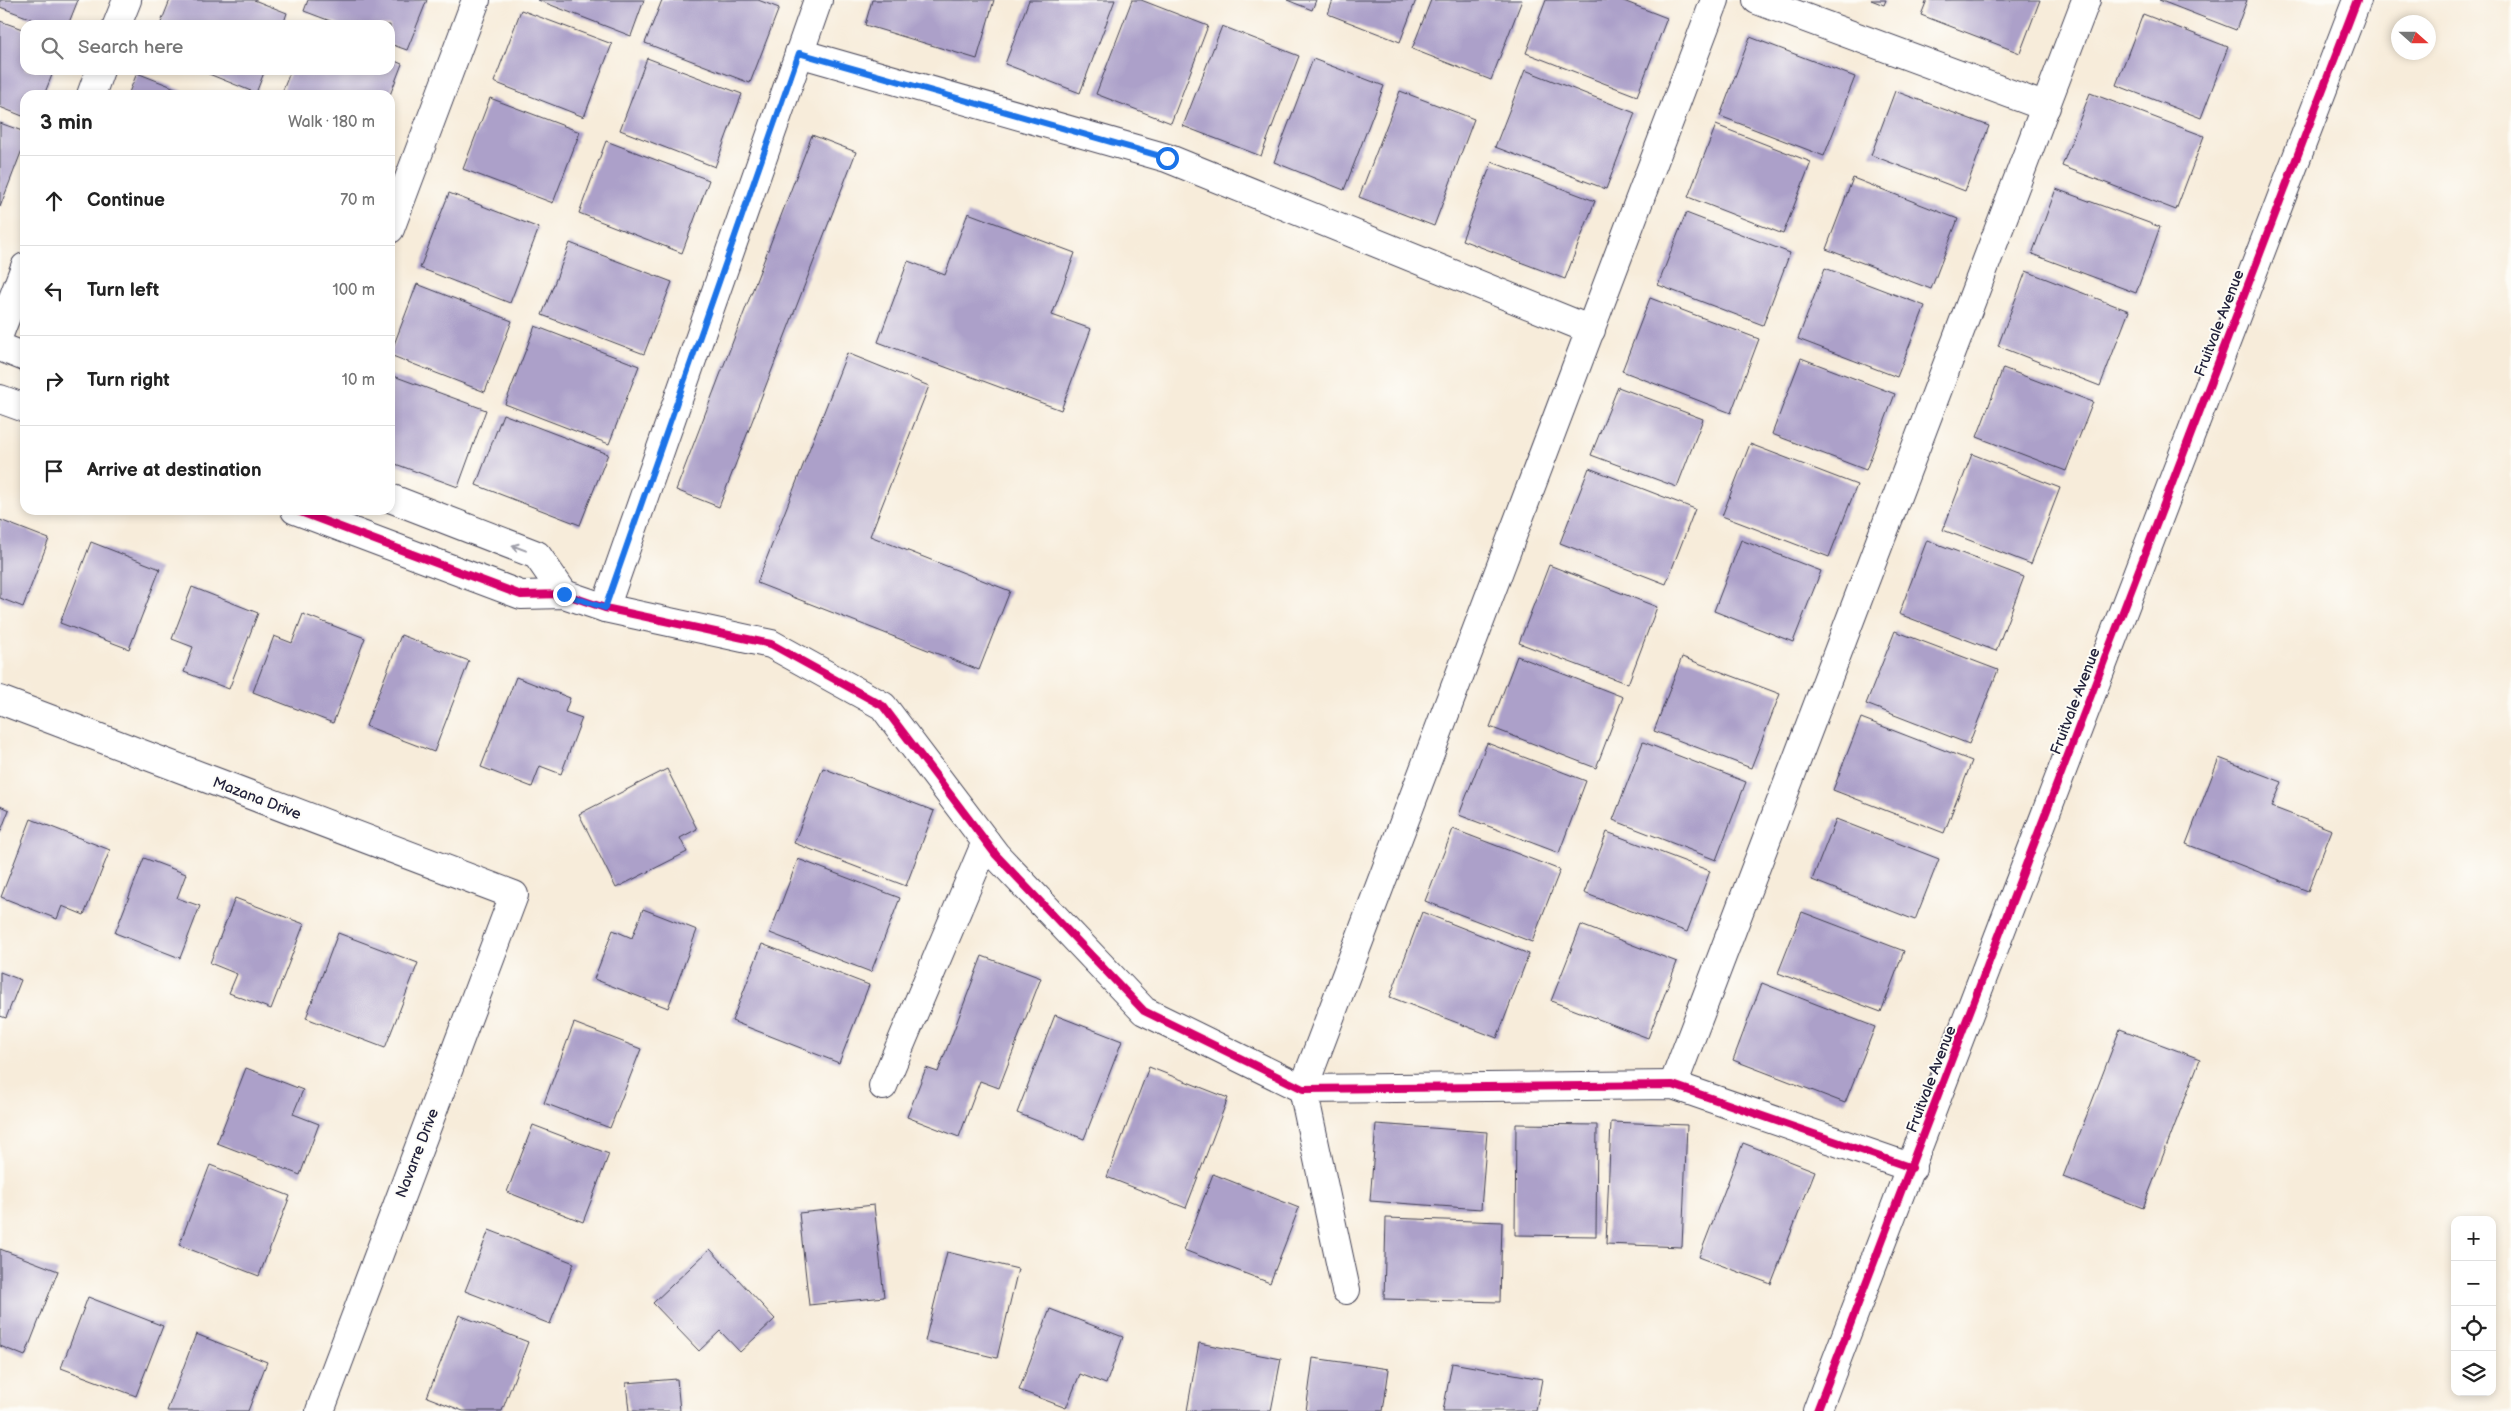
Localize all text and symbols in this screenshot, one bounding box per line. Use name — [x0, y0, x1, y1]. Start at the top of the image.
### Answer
north arrow — [2391, 15, 2436, 60]
search box — [20, 20, 395, 75]
icon: search — [38, 34, 66, 62]
text: Search here — [78, 36, 183, 59]
text: 3 min — [40, 110, 93, 135]
text: Walk · 180 m — [288, 113, 375, 132]
route start — [1156, 147, 1179, 170]
icon: ahead — [40, 187, 68, 215]
text: Continue — [87, 189, 165, 212]
text: 70 m — [340, 191, 375, 210]
street label: Fruitvale Avenue — [2190, 267, 2249, 379]
icon: left — [40, 277, 68, 305]
text: Turn left — [87, 279, 159, 302]
text: 100 m — [332, 281, 375, 300]
icon: right — [40, 367, 68, 395]
text: Turn right — [87, 369, 170, 392]
text: 10 m — [342, 371, 375, 390]
icon: arrive — [40, 457, 68, 485]
text: Arrive at destination — [87, 459, 262, 482]
one-way arrow — [512, 543, 527, 552]
route end — [553, 583, 576, 606]
street label: Fruitvale Avenue — [2046, 645, 2105, 757]
street label: Mazana Drive — [210, 773, 304, 824]
street label: Fruitvale Avenue — [1902, 1023, 1961, 1135]
street label: Navarre Drive — [392, 1106, 443, 1200]
map controls — [2451, 1216, 2496, 1396]
button: + — [2451, 1216, 2496, 1261]
button: − — [2451, 1261, 2496, 1306]
button: locate — [2451, 1306, 2496, 1351]
button: layers — [2451, 1351, 2496, 1396]

